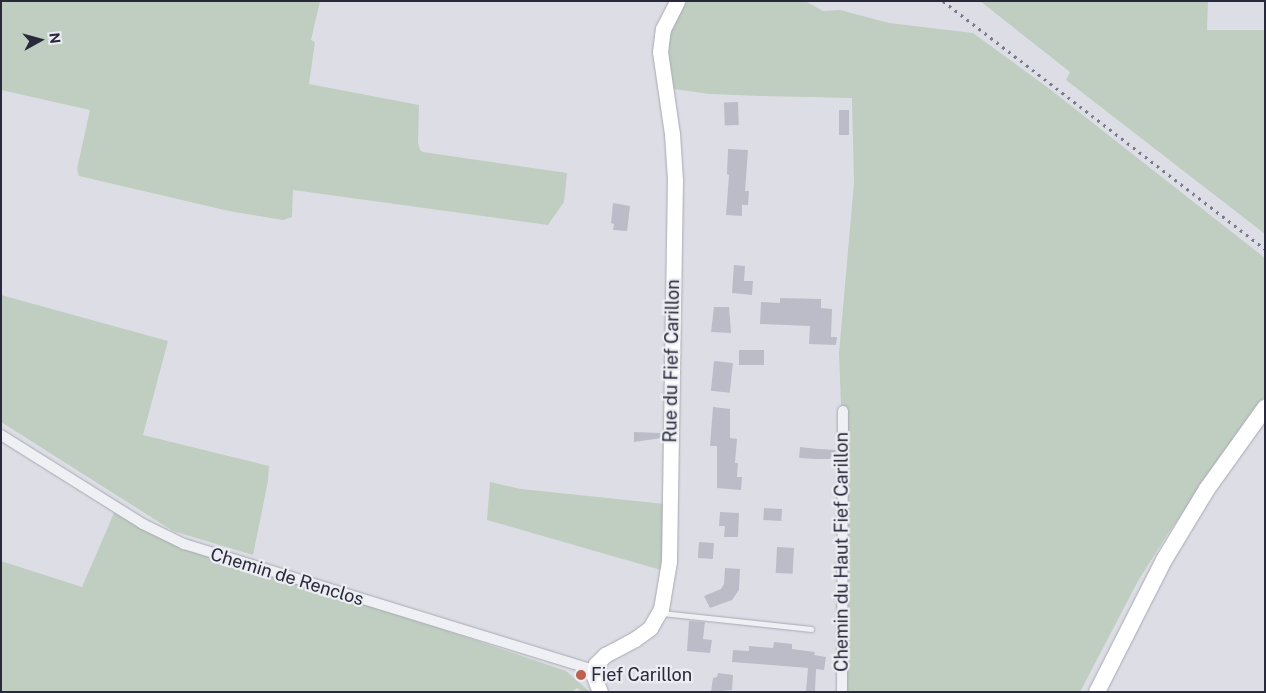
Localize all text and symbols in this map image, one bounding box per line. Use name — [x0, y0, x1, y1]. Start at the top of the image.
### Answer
north arrow — [15, 15, 65, 65]
text: N — [46, 32, 63, 45]
street label: Rue du Fief Carillon — [660, 279, 684, 443]
street label: Chemin du Haut Fief Carillon — [831, 432, 853, 672]
street label: Chemin de Renclos — [208, 543, 366, 611]
place label: Fief Carillon — [591, 664, 692, 686]
marker: Fief Carillon — [575, 669, 587, 681]

